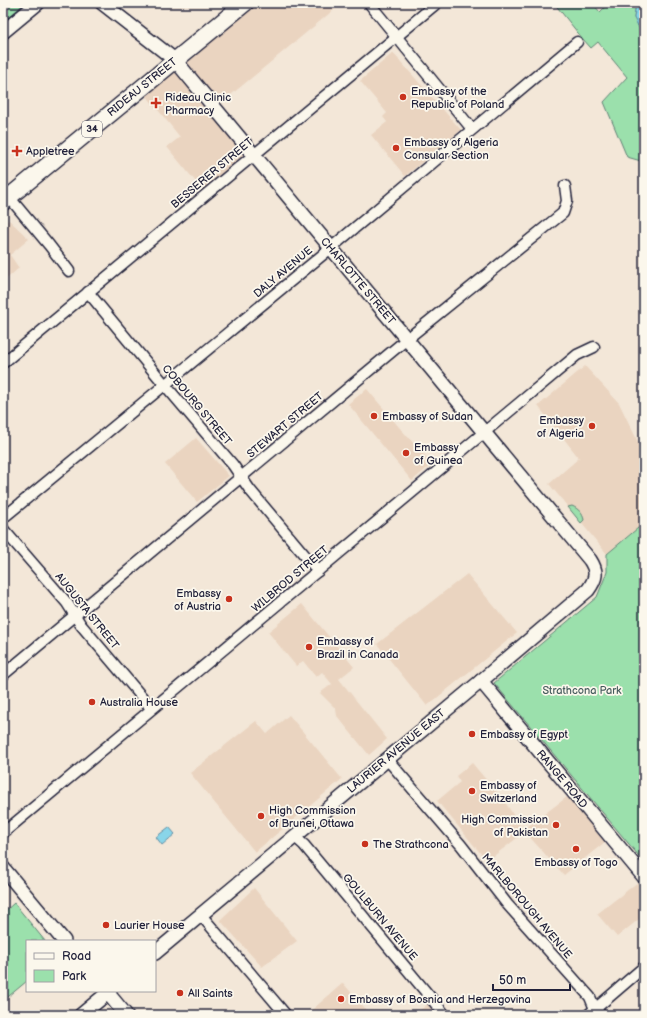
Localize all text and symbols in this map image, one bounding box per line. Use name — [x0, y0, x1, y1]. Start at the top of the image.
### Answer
street label: RIDEAU STREET — [105, 55, 180, 119]
place label: Embassy of the Republic of Poland — [411, 85, 504, 111]
place label: Rideau Clinic Pharmacy — [165, 91, 231, 117]
marker: Embassy of the Republic of Poland — [398, 92, 408, 102]
marker: Rideau Clinic Pharmacy — [150, 97, 162, 109]
road number: 34 — [82, 121, 102, 137]
street label: BESSERER STREET — [168, 135, 256, 211]
place label: Embassy of Algeria Consular Section — [404, 136, 498, 162]
marker: Embassy of Algeria Consular Section — [391, 143, 401, 153]
marker: Appletree — [11, 145, 23, 157]
place label: Appletree — [26, 145, 75, 158]
street label: CHARLOTTE STREET — [318, 235, 398, 327]
street label: DALY AVENUE — [251, 244, 315, 300]
street label: COBOURG STREET — [160, 362, 235, 448]
street label: STEWART STREET — [244, 389, 326, 461]
place label: Embassy of Sudan — [382, 410, 473, 423]
marker: Embassy of Sudan — [369, 411, 379, 421]
place label: Embassy of Algeria — [537, 414, 584, 440]
marker: Embassy of Algeria — [587, 421, 597, 431]
place label: Embassy of Guinea — [414, 441, 462, 467]
marker: Embassy of Guinea — [401, 448, 411, 458]
street label: WILBROD STREET — [249, 543, 331, 615]
street label: AUGUSTA STREET — [52, 570, 122, 652]
place label: Embassy of Austria — [174, 587, 221, 613]
marker: Embassy of Austria — [224, 594, 234, 604]
place label: Embassy of Brazil in Canada — [317, 635, 399, 661]
marker: Embassy of Brazil in Canada — [304, 642, 314, 652]
park label: Strathcona Park — [542, 684, 622, 697]
place label: Australia House — [100, 696, 179, 709]
marker: Australia House — [87, 697, 97, 707]
street label: LAURIER AVENUE EAST — [345, 706, 448, 796]
place label: Embassy of Egypt — [480, 728, 568, 741]
marker: Embassy of Egypt — [467, 729, 477, 739]
street label: RANGE ROAD — [534, 747, 590, 811]
place label: Embassy of Switzerland — [480, 779, 537, 805]
marker: Embassy of Switzerland — [467, 786, 477, 796]
place label: High Commission of Brunei, Ottawa — [269, 804, 356, 830]
marker: High Commission of Brunei, Ottawa — [256, 811, 266, 821]
place label: High Commission of Pakistan — [461, 813, 548, 839]
marker: High Commission of Pakistan — [551, 820, 561, 830]
place label: The Strathcona — [373, 838, 449, 851]
marker: The Strathcona — [360, 839, 370, 849]
marker: Embassy of Togo — [571, 844, 581, 854]
street label: MARLBOROUGH AVENUE — [479, 851, 575, 961]
place label: Embassy of Togo — [534, 856, 618, 869]
street label: GOULBURN AVENUE — [340, 871, 420, 963]
place label: Laurier House — [114, 919, 185, 932]
marker: Laurier House — [101, 920, 111, 930]
legend — [26, 940, 156, 992]
text: Road — [62, 949, 91, 964]
scale bar — [493, 966, 570, 992]
text: Park — [62, 969, 86, 984]
text: 50 m — [499, 973, 526, 988]
place label: All Saints — [188, 987, 233, 1000]
marker: All Saints — [175, 988, 185, 998]
place label: Embassy of Bosnia and Herzegovina — [349, 993, 531, 1006]
marker: Embassy of Bosnia and Herzegovina — [336, 994, 346, 1004]

